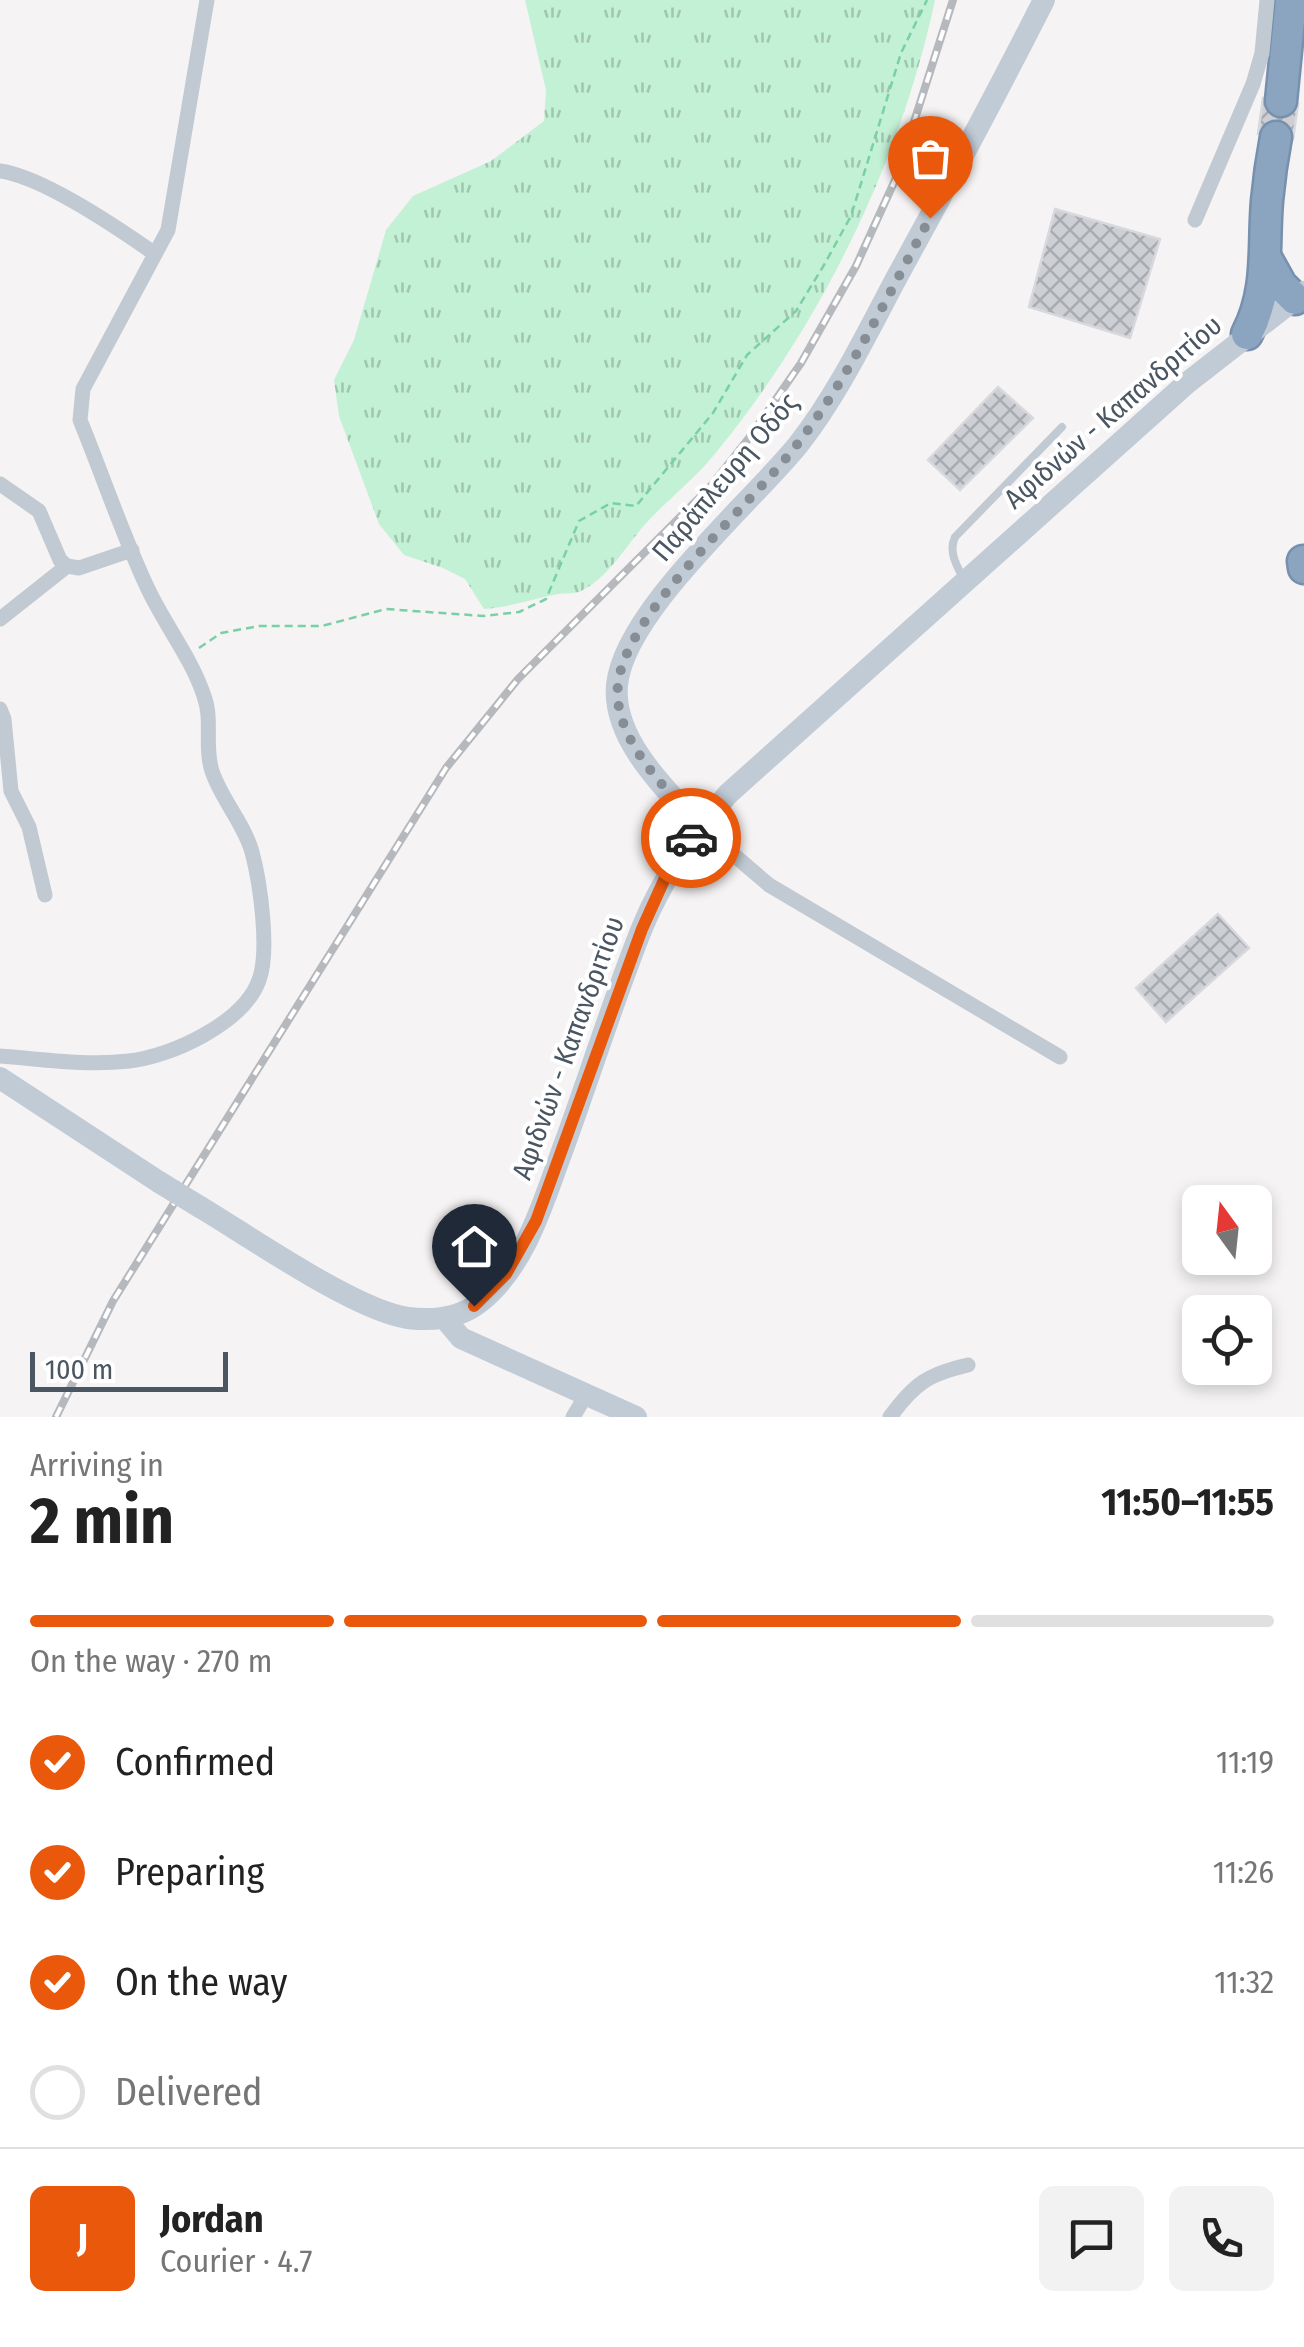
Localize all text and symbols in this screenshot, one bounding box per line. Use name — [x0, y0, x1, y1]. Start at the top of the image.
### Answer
pin — [888, 116, 973, 219]
icon: bag — [903, 131, 958, 186]
street label: Αφιδνών - Καπανδριτίου — [997, 309, 1229, 515]
street label: Παράπλευρη Οδός — [645, 386, 805, 568]
courier — [641, 788, 741, 888]
icon: car — [664, 811, 719, 866]
street label: Αφιδνών - Καπανδριτίου — [505, 912, 631, 1184]
north arrow — [1182, 1185, 1272, 1275]
map controls — [1182, 1185, 1272, 1385]
pin — [432, 1204, 517, 1307]
icon: home — [447, 1219, 502, 1274]
button: locate — [1182, 1295, 1272, 1385]
scale bar — [30, 1347, 228, 1392]
text: 100 m — [45, 1353, 113, 1386]
text: Arriving in — [30, 1446, 164, 1484]
text: 11:50–11:55 — [1101, 1479, 1274, 1525]
text: 2 min — [30, 1482, 174, 1560]
text: On the way · 270 m — [30, 1642, 272, 1680]
icon: check — [30, 1735, 85, 1790]
text: Confirmed — [115, 1739, 275, 1785]
text: 11:19 — [1216, 1743, 1274, 1781]
icon: check — [30, 1845, 85, 1900]
text: Preparing — [115, 1849, 264, 1895]
text: 11:26 — [1213, 1853, 1274, 1891]
icon: check — [30, 1955, 85, 2010]
text: On the way — [115, 1959, 287, 2005]
text: 11:32 — [1214, 1963, 1274, 2001]
text: Delivered — [115, 2069, 262, 2115]
button: chat — [1039, 2186, 1144, 2291]
button: phone — [1169, 2186, 1274, 2291]
text: Jordan — [160, 2196, 264, 2242]
text: J — [77, 2215, 88, 2261]
text: Courier · 4.7 — [160, 2242, 312, 2280]

